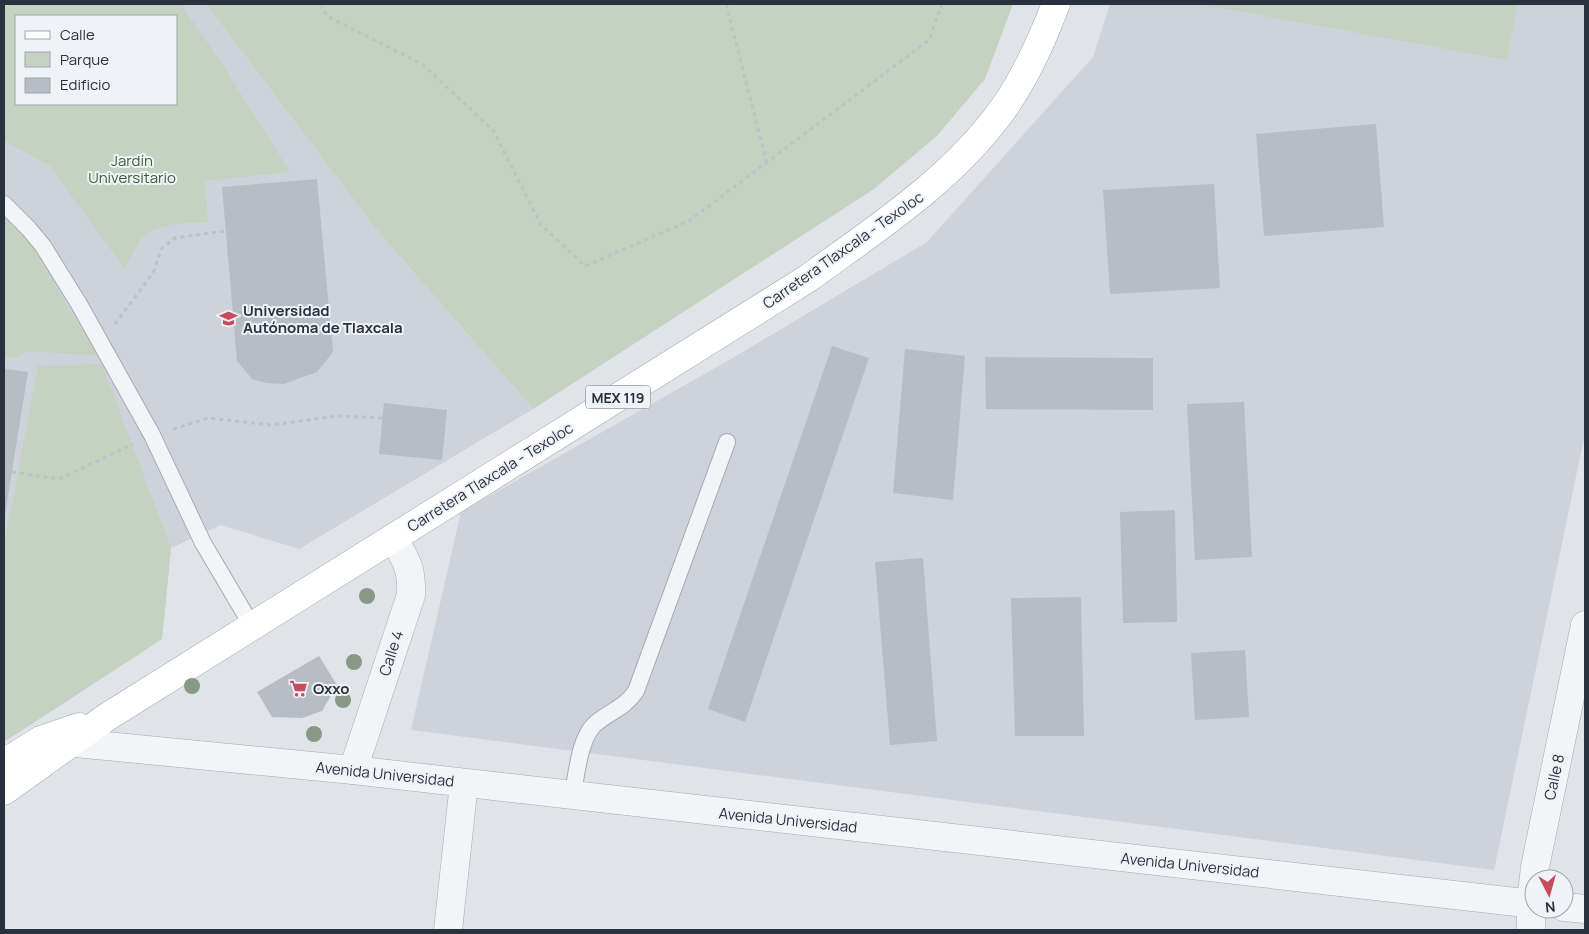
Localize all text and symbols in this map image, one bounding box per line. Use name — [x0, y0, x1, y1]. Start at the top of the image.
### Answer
legend — [15, 15, 178, 105]
text: Calle — [60, 24, 95, 45]
text: Parque — [60, 49, 109, 70]
text: Edificio — [60, 74, 111, 95]
park label: Jardín Universitario — [88, 150, 176, 188]
street label: Carretera Tlaxcala - Texoloc — [758, 186, 928, 314]
place label: Universidad Autónoma de Tlaxcala — [243, 300, 403, 338]
school or university icon: Universidad Autónoma de Tlaxcala — [219, 309, 239, 329]
road number: MEX 119 — [586, 386, 650, 408]
street label: Carretera Tlaxcala - Texoloc — [403, 417, 577, 537]
street label: Calle 4 — [374, 627, 408, 678]
supermarket icon: Oxxo — [289, 678, 309, 698]
place label: Oxxo — [313, 678, 350, 699]
street label: Calle 8 — [1539, 752, 1569, 802]
street label: Avenida Universidad — [315, 756, 455, 792]
street label: Avenida Universidad — [718, 802, 858, 838]
street label: Avenida Universidad — [1120, 847, 1260, 883]
north arrow — [1524, 869, 1574, 919]
text: N — [1544, 897, 1556, 917]

